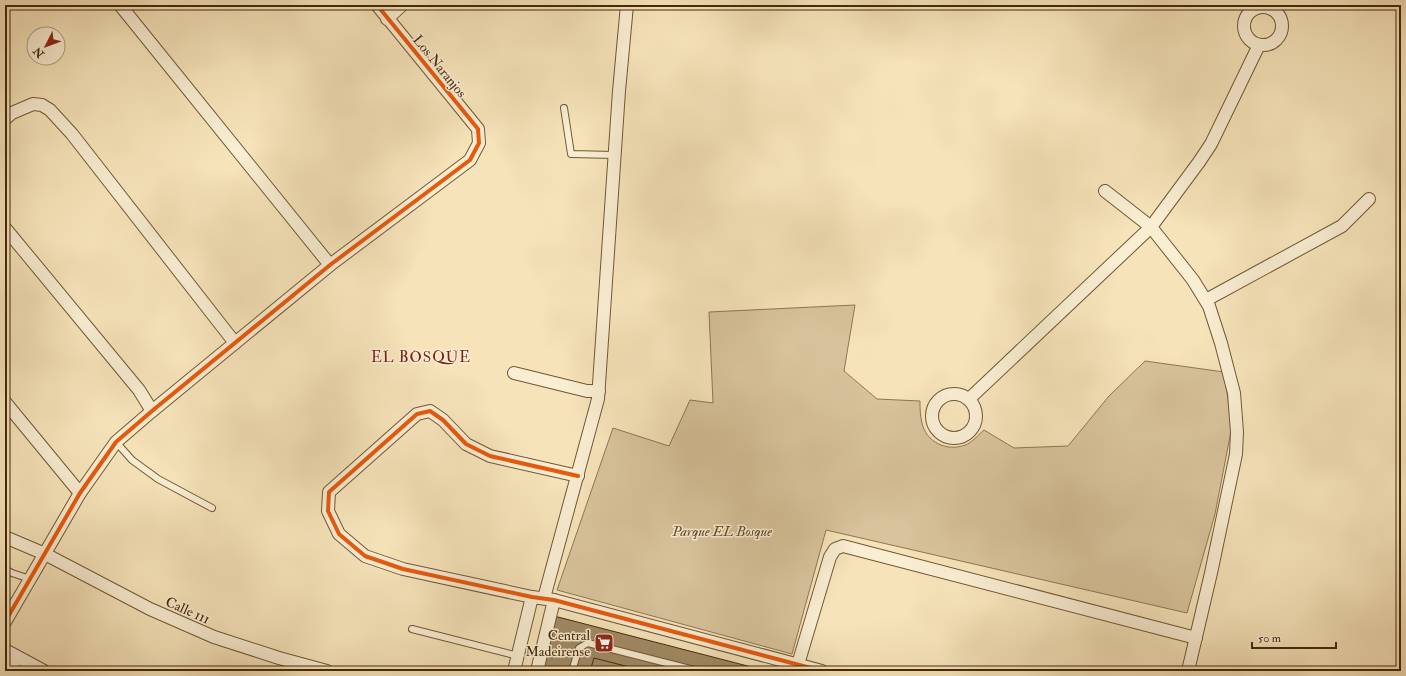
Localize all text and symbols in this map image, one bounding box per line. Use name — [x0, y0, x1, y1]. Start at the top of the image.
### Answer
north arrow — [26, 26, 66, 66]
street label: Los Naranjos — [409, 32, 470, 101]
text: N — [30, 43, 48, 61]
district label: EL BOSQUE — [371, 348, 471, 367]
park label: Parque EL Bosque — [671, 523, 772, 540]
street label: Calle 111 — [163, 593, 213, 628]
scale bar — [1252, 624, 1336, 650]
place label: Central Madeirense — [525, 627, 590, 660]
text: 50 m — [1258, 631, 1282, 646]
supermarket icon: Central Madeirense — [593, 632, 615, 654]

